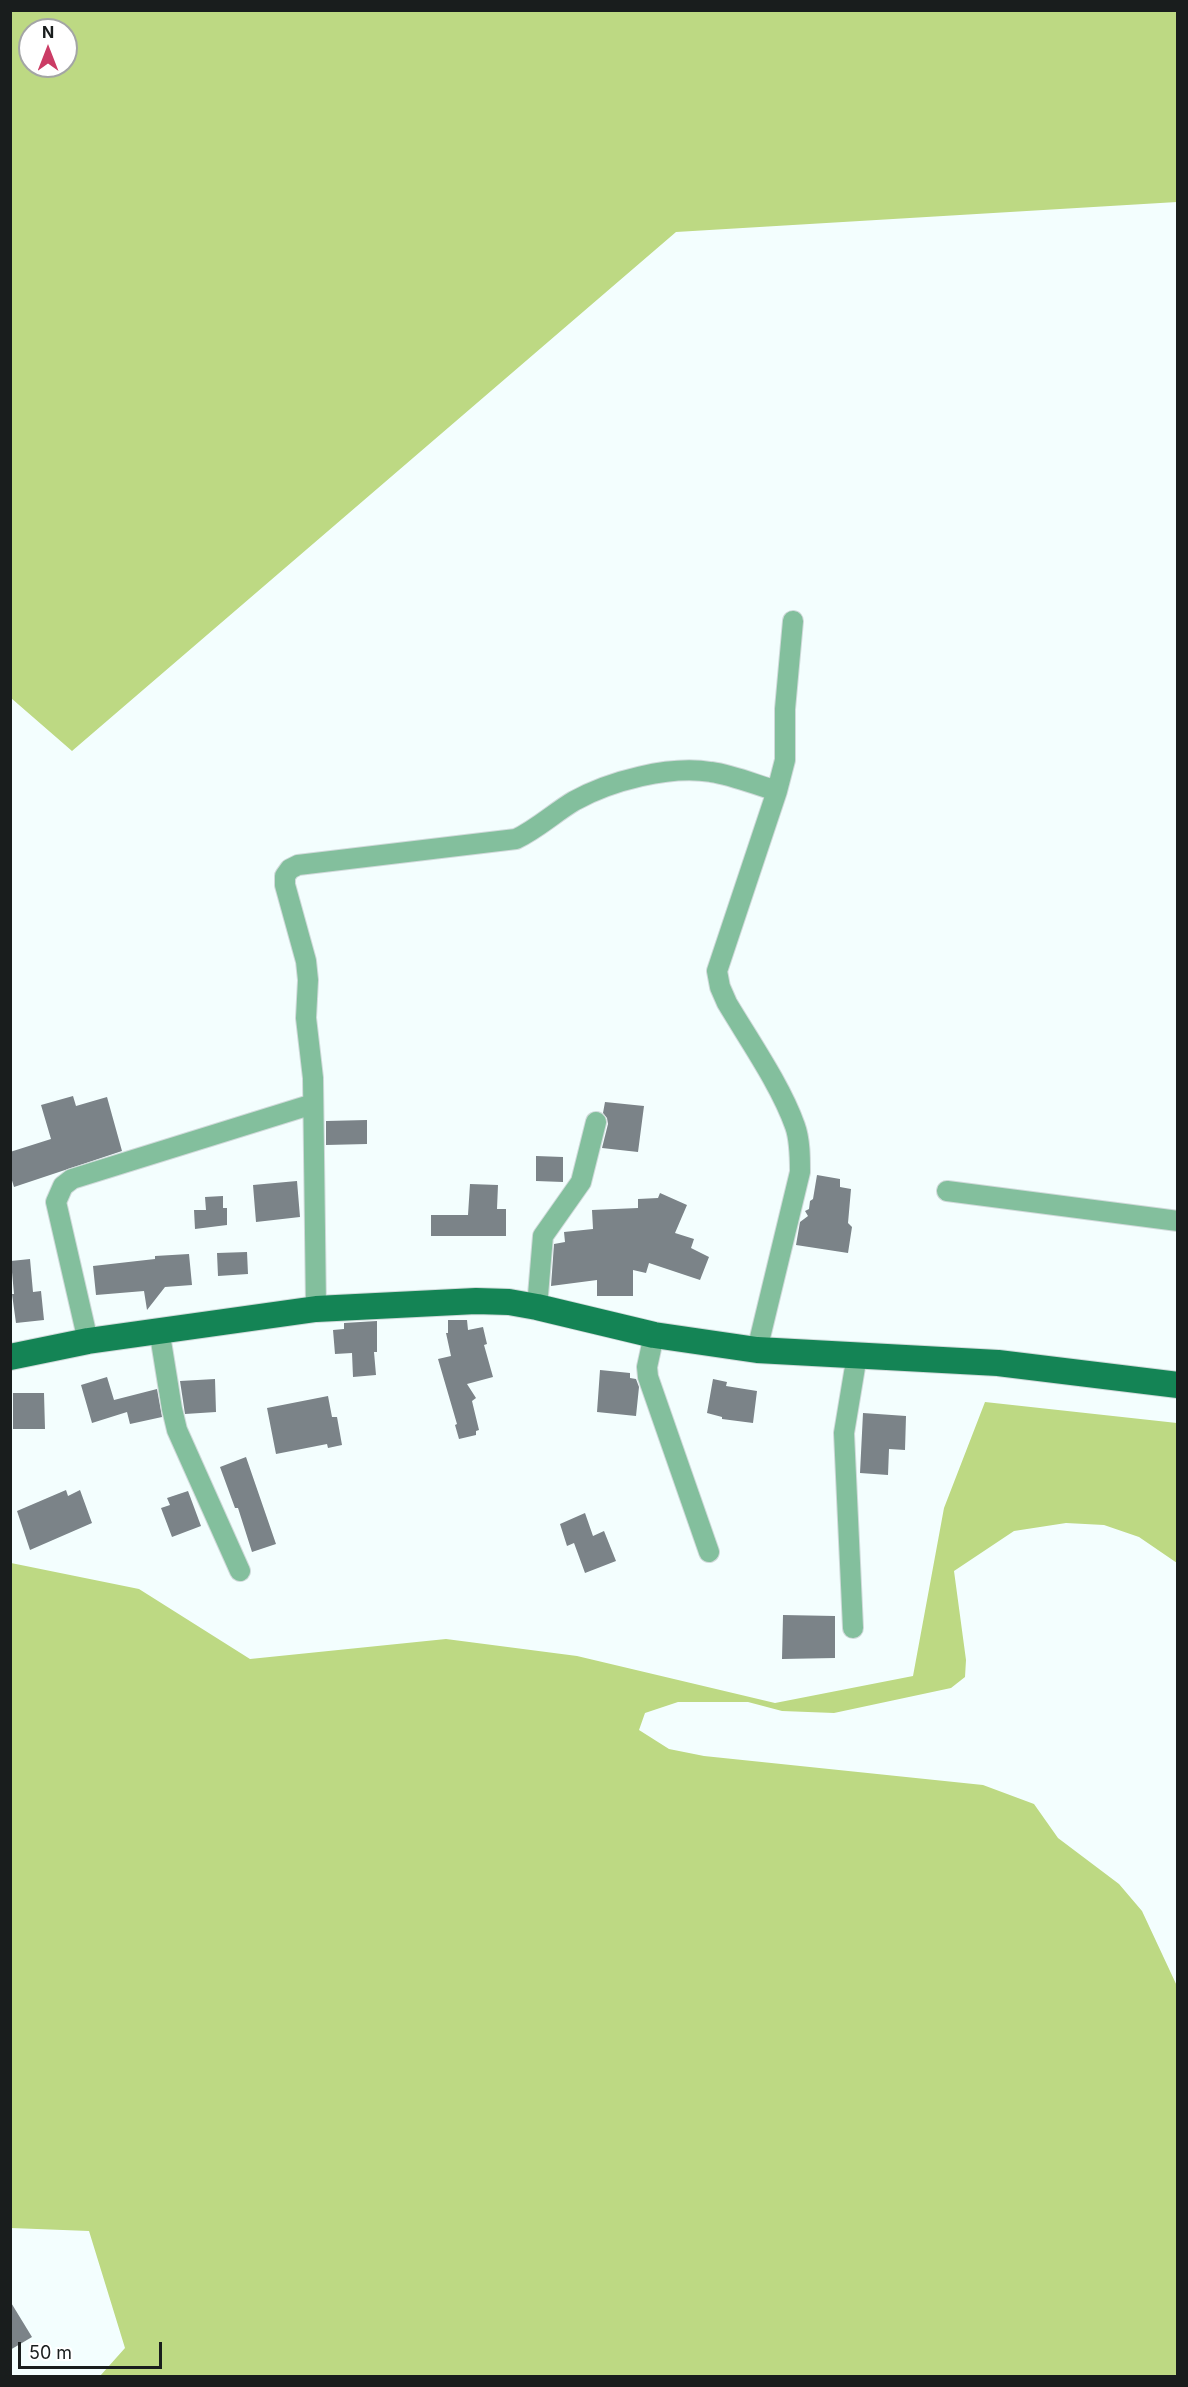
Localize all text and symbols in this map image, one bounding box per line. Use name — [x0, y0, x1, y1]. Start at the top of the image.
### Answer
north arrow — [18, 18, 78, 78]
text: N — [42, 22, 54, 42]
scale bar — [21, 2330, 165, 2368]
text: 50 m — [29, 2342, 72, 2363]

